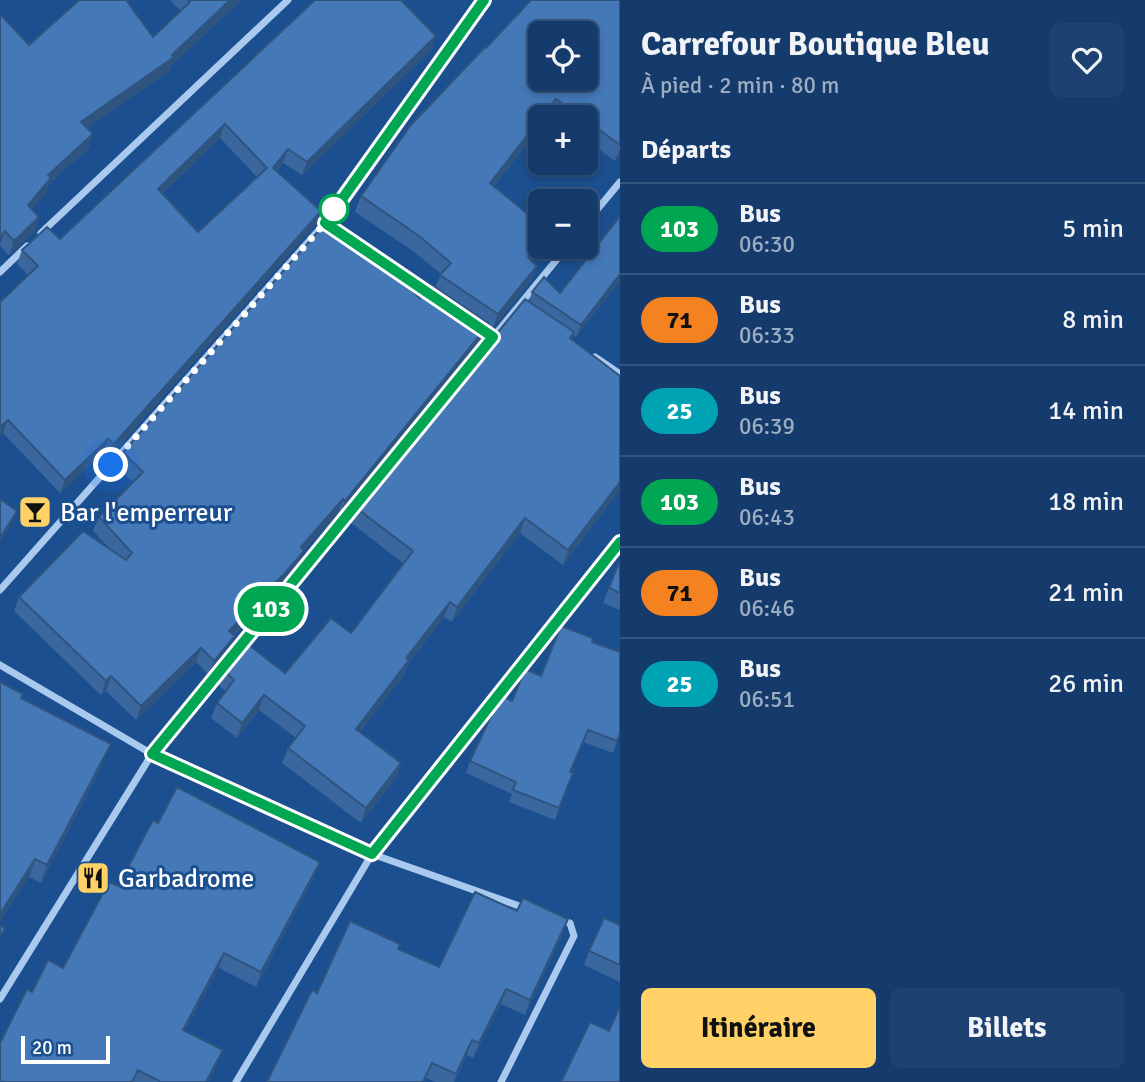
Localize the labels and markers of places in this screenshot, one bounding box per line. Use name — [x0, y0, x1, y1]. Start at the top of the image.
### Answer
unlabelled marker — [319, 194, 349, 224]
bar icon: Bar l'emperreur — [16, 493, 54, 531]
place label: Bar l'emperreur — [60, 497, 233, 529]
restaurant icon: Garbadrome — [74, 859, 112, 897]
place label: Garbadrome — [118, 863, 254, 895]

